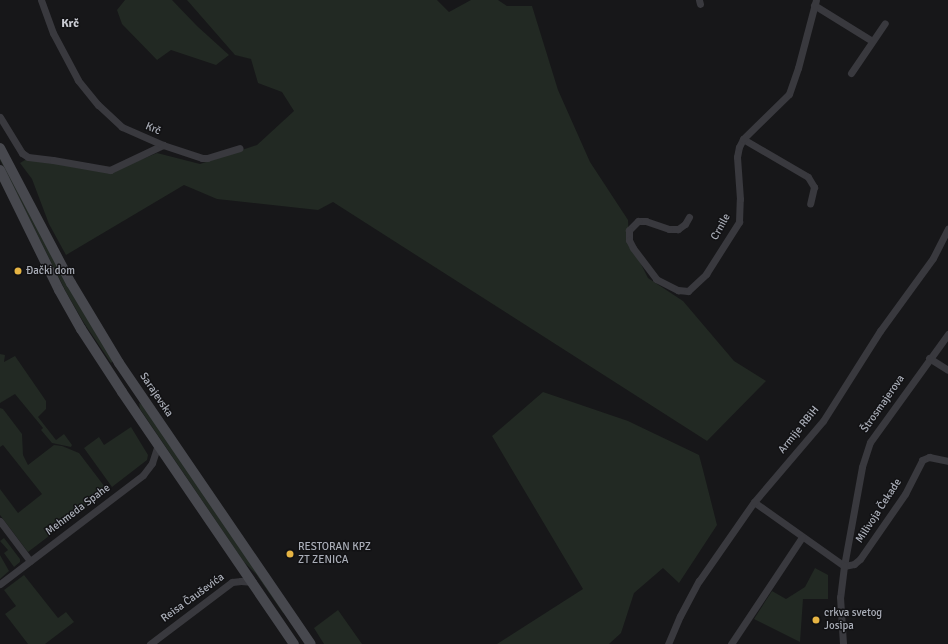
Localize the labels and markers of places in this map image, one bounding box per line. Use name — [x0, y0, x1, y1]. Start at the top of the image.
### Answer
place label: Đački dom — [26, 264, 75, 278]
marker: Đački dom — [13, 266, 23, 276]
place label: RESTORAN KPZ ZT ZENICA — [298, 541, 371, 567]
marker: RESTORAN KPZ ZT ZENICA — [285, 549, 295, 559]
place label: crkva svetog Josipa — [824, 607, 882, 633]
marker: crkva svetog Josipa — [811, 615, 821, 625]

